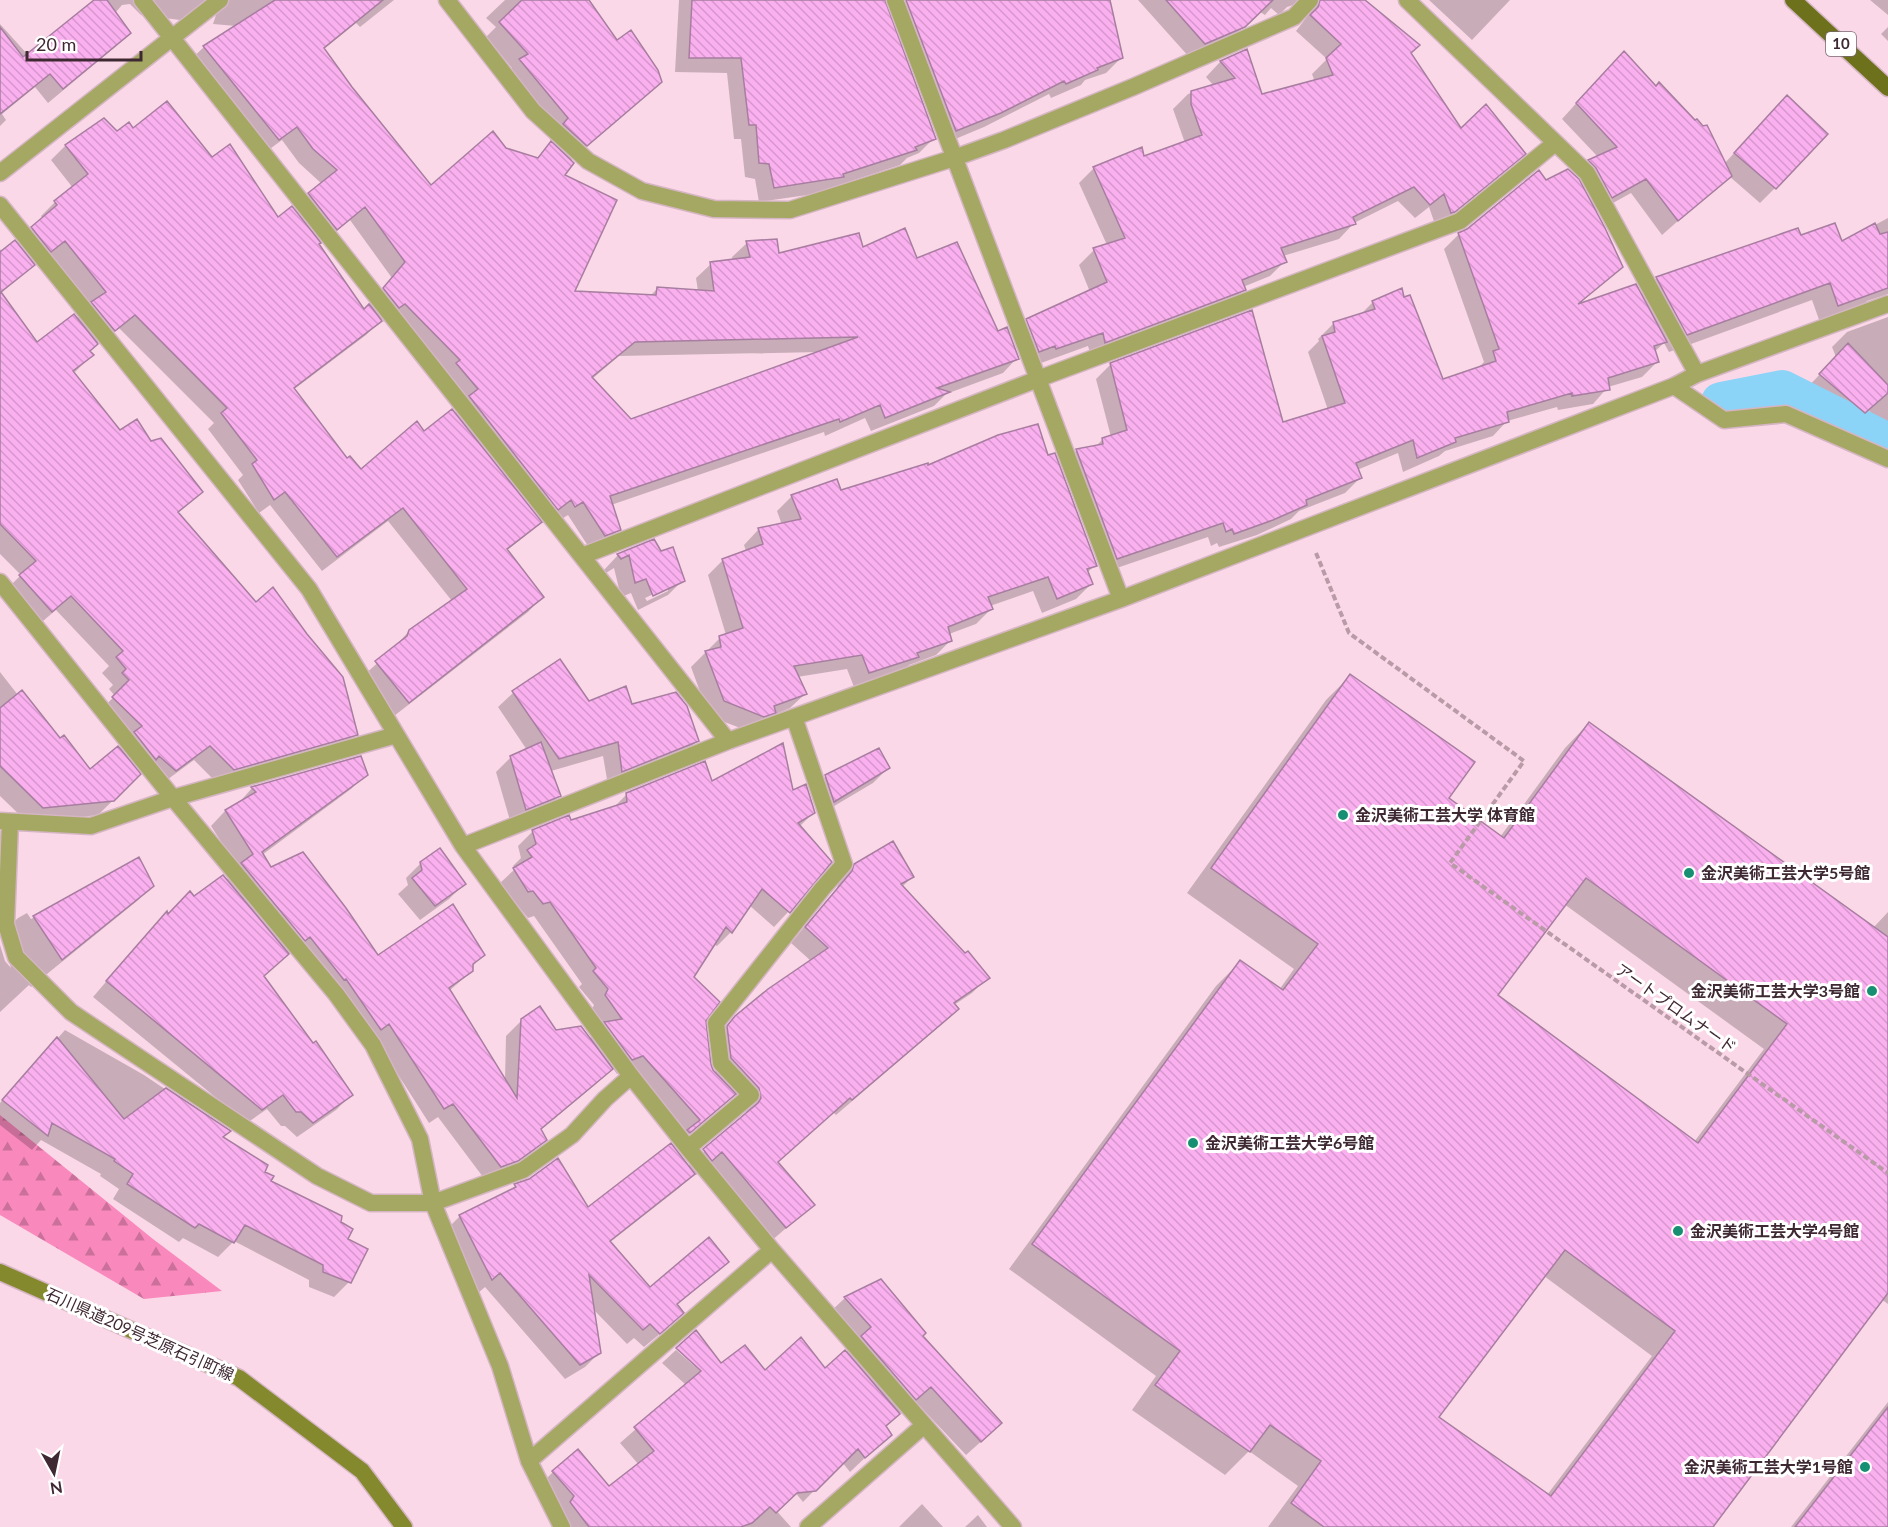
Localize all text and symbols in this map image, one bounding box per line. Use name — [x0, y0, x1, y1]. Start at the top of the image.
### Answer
scale bar — [27, 24, 141, 62]
road number: 10 — [1826, 32, 1856, 56]
text: 20 m — [36, 33, 76, 55]
place label: 金沢美術工芸大学 体育館 — [1355, 805, 1535, 824]
marker: 金沢美術工芸大学 体育館 — [1336, 808, 1350, 822]
place label: 金沢美術工芸大学5号館 — [1701, 863, 1870, 882]
marker: 金沢美術工芸大学5号館 — [1682, 866, 1696, 880]
street label: アートプロムナード — [1612, 959, 1740, 1056]
place label: 金沢美術工芸大学3号館 — [1691, 981, 1860, 1000]
marker: 金沢美術工芸大学3号館 — [1865, 984, 1879, 998]
place label: 金沢美術工芸大学6号館 — [1205, 1133, 1374, 1152]
marker: 金沢美術工芸大学6号館 — [1186, 1136, 1200, 1150]
place label: 金沢美術工芸大学4号館 — [1690, 1221, 1859, 1240]
marker: 金沢美術工芸大学4号館 — [1671, 1224, 1685, 1238]
street label: 石川県道209号芝原石引町線 — [43, 1283, 237, 1384]
north arrow — [24, 1443, 84, 1503]
place label: 金沢美術工芸大学1号館 — [1684, 1457, 1853, 1476]
marker: 金沢美術工芸大学1号館 — [1858, 1460, 1872, 1474]
text: N — [49, 1478, 64, 1499]

